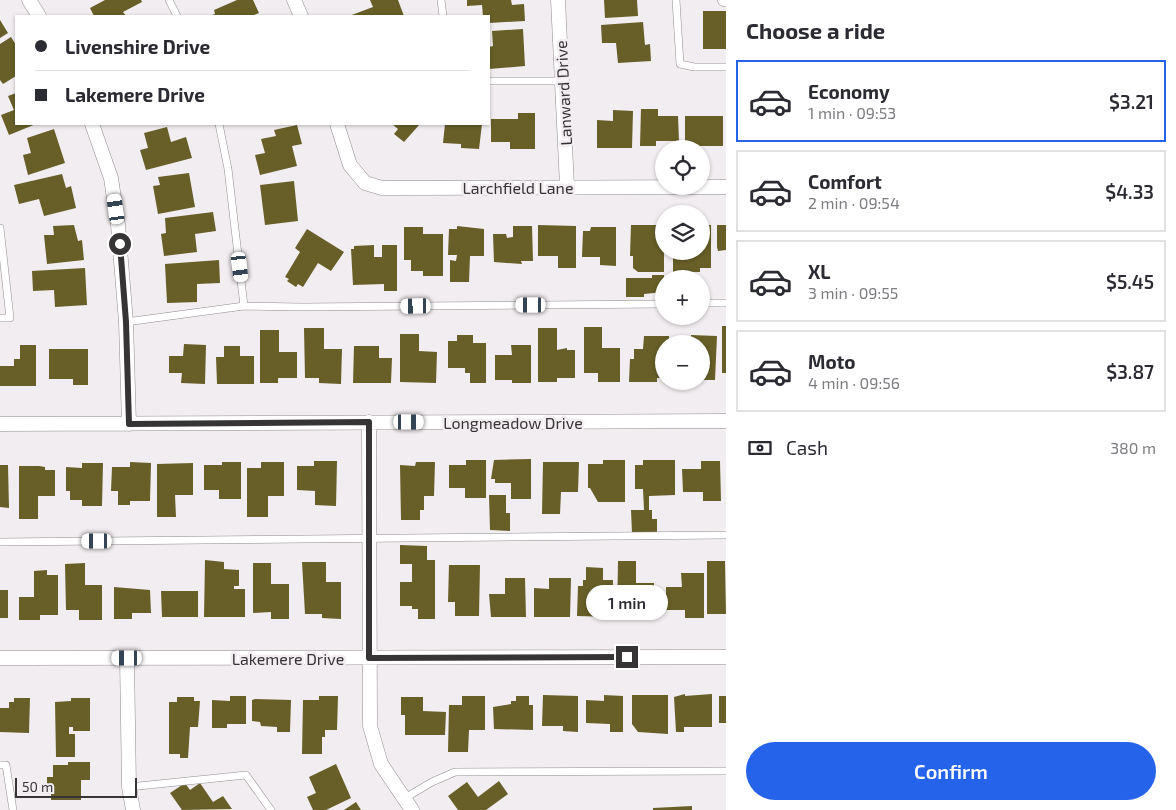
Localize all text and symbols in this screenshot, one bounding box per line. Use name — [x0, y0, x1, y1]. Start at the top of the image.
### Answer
text: Choose a ride — [746, 17, 885, 43]
text: Livenshire Drive — [65, 35, 210, 58]
street label: Lanward Drive — [551, 40, 575, 146]
icon: car — [748, 79, 793, 124]
text: Economy — [808, 80, 890, 103]
text: Lakemere Drive — [65, 83, 205, 106]
text: $3.21 — [1109, 90, 1154, 113]
text: 1 min · 09:53 — [808, 103, 896, 122]
map controls — [655, 140, 710, 390]
button: locate — [655, 140, 710, 195]
icon: car — [748, 169, 793, 214]
text: Comfort — [808, 170, 882, 193]
street label: Larchfield Lane — [462, 178, 574, 197]
text: $4.33 — [1105, 180, 1154, 203]
car — [106, 193, 125, 225]
text: 2 min · 09:54 — [808, 193, 900, 212]
button: layers — [655, 205, 710, 260]
route start — [109, 233, 131, 255]
car — [230, 251, 249, 283]
icon: car — [748, 259, 793, 304]
text: XL — [808, 260, 830, 283]
button: + — [655, 270, 710, 325]
text: $5.45 — [1106, 270, 1154, 293]
text: 3 min · 09:55 — [808, 283, 898, 302]
car — [400, 298, 431, 314]
car — [516, 298, 546, 313]
button: − — [655, 335, 710, 390]
icon: car — [748, 349, 793, 394]
text: Moto — [808, 350, 856, 373]
text: $3.87 — [1106, 360, 1154, 383]
text: 4 min · 09:56 — [808, 373, 900, 392]
street label: Longmeadow Drive — [443, 413, 583, 432]
car — [394, 415, 424, 430]
icon: cash — [746, 434, 774, 462]
text: Cash — [786, 436, 828, 459]
text: 380 m — [1110, 438, 1156, 457]
car — [82, 534, 112, 549]
callout: 1 min — [586, 584, 668, 620]
text: 1 min — [608, 593, 646, 612]
route end — [616, 646, 638, 668]
street label: Lakemere Drive — [232, 649, 344, 668]
car — [112, 651, 142, 666]
button: Confirm — [746, 742, 1156, 800]
scale bar — [15, 775, 138, 798]
text: 50 m — [22, 778, 53, 795]

